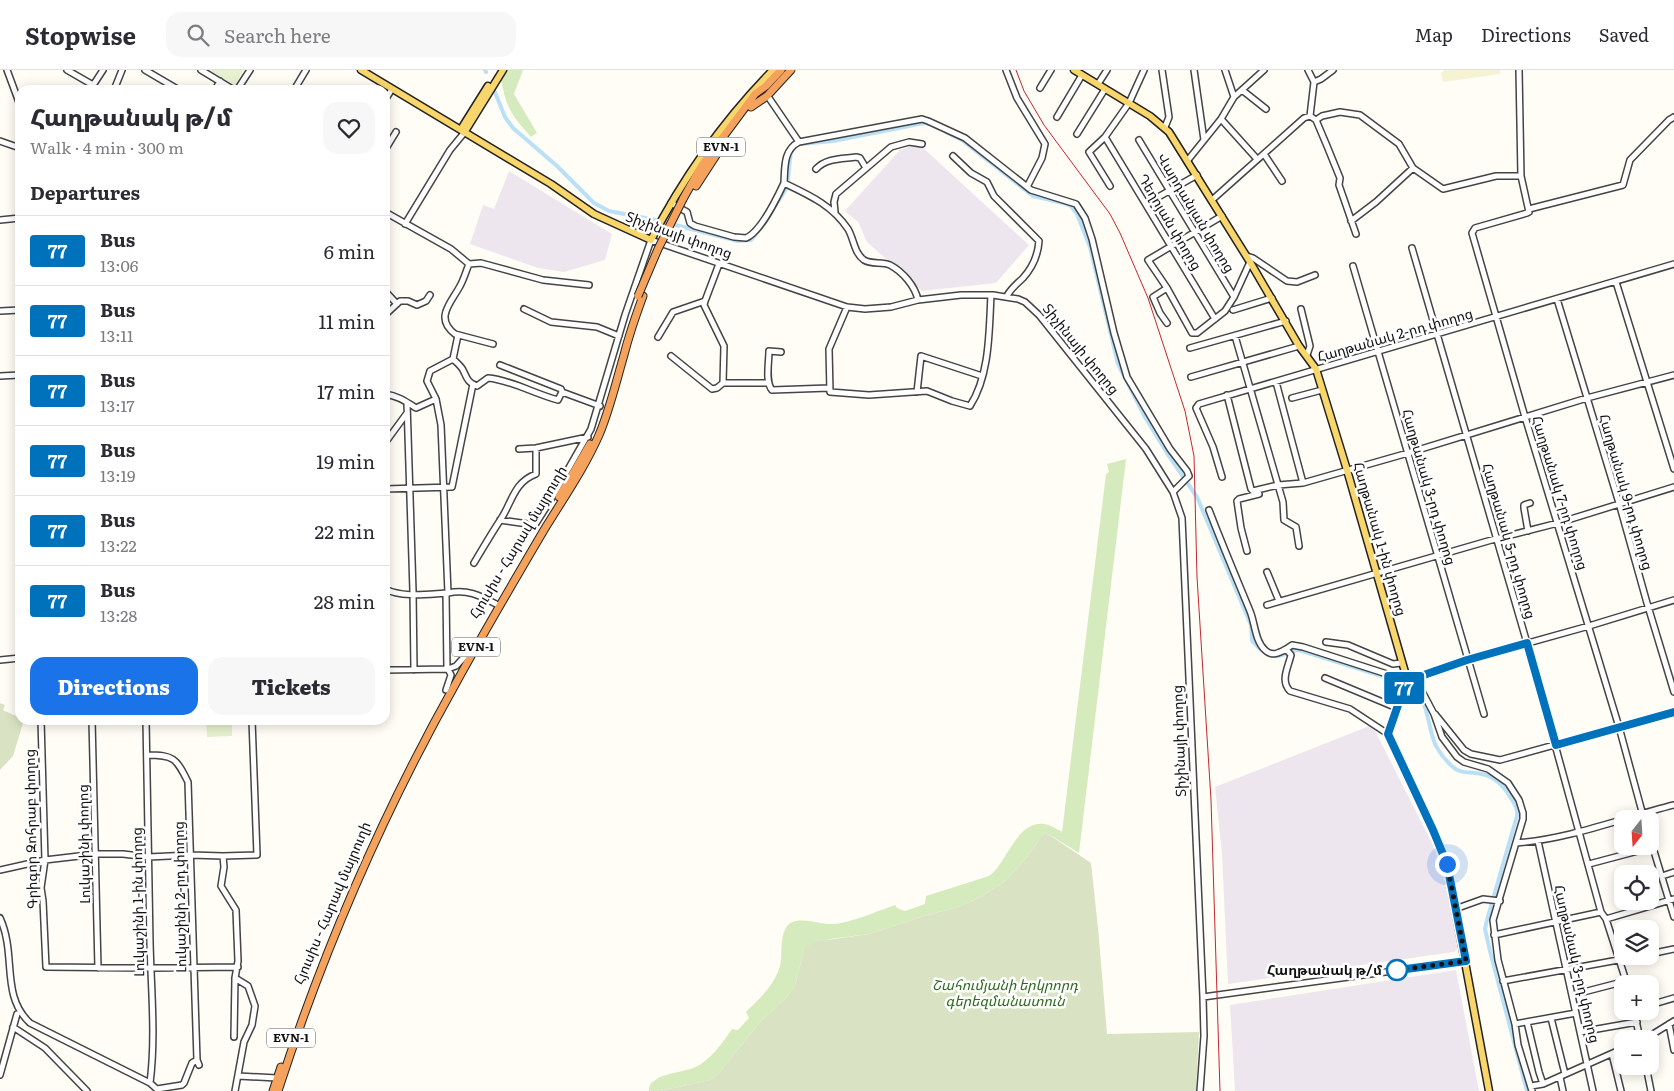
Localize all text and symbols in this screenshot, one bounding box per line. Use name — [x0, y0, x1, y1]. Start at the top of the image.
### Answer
search box — [166, 12, 516, 57]
text: Stopwise — [25, 17, 136, 52]
icon: search — [184, 21, 212, 49]
text: Search here — [224, 21, 331, 49]
text: Map — [1415, 21, 1453, 48]
text: Directions — [1481, 21, 1571, 48]
text: Saved — [1599, 21, 1649, 48]
text: Հաղթանակ թ/մ — [30, 98, 232, 133]
button: heart — [323, 102, 375, 154]
text: Walk · 4 min · 300 m — [30, 135, 184, 159]
road number: EVN-1 — [697, 138, 745, 156]
street label: Վարդանյան փողոց — [1153, 149, 1241, 276]
street label: Դեղոյան փողոց — [1134, 169, 1208, 274]
text: Departures — [30, 178, 140, 206]
street label: Տիչինայի փողոց — [623, 206, 735, 263]
text: Bus — [100, 225, 135, 253]
text: 77 — [48, 237, 67, 264]
text: 6 min — [324, 237, 375, 265]
text: 13:06 — [100, 253, 138, 277]
text: Bus — [100, 295, 135, 323]
street label: Տիչինայի փողոց — [1039, 299, 1125, 398]
street label: Հաղթանակ 2-րդ փողոց — [1314, 302, 1475, 366]
text: 77 — [48, 307, 67, 334]
text: 11 min — [318, 307, 375, 335]
text: 13:11 — [100, 323, 134, 347]
text: Bus — [100, 365, 135, 393]
text: 77 — [48, 377, 67, 404]
text: 17 min — [317, 377, 375, 405]
text: 13:17 — [100, 393, 135, 417]
street label: Հաղթանակ 3-րդ փողոց — [1398, 406, 1462, 567]
street label: Հաղթանակ 9-րդ փողոց — [1595, 411, 1659, 572]
street label: Հաղթանակ 7-րդ փողոց — [1528, 413, 1594, 572]
text: Bus — [100, 435, 135, 463]
text: 77 — [48, 447, 67, 474]
text: 19 min — [316, 447, 375, 475]
street label: Հաղթանակ 1-ին փողոց — [1349, 459, 1413, 618]
street label: Հաղթանակ 5-րդ փողոց — [1478, 460, 1542, 621]
street label: Հյուսիս - Հարավ մայրուղի — [463, 461, 571, 622]
text: 13:19 — [100, 463, 135, 487]
text: Bus — [100, 505, 135, 533]
text: 77 — [48, 517, 67, 544]
text: 22 min — [315, 517, 375, 545]
text: 13:22 — [100, 533, 137, 557]
text: Bus — [100, 575, 135, 603]
text: 77 — [48, 587, 67, 614]
text: 28 min — [314, 587, 375, 615]
text: 13:28 — [100, 603, 137, 627]
road number: EVN-1 — [452, 638, 500, 656]
button: Directions — [30, 657, 198, 715]
button: Tickets — [208, 657, 375, 715]
line badge: 77 — [1382, 672, 1426, 704]
text: 77 — [1394, 674, 1414, 701]
street label: Տիչինայի փողոց — [1166, 685, 1190, 797]
street label: Գրիգոր Զոհրաբ փողոց — [19, 749, 41, 909]
street label: Լուկաշինի փողոց — [72, 784, 94, 904]
north arrow — [1614, 810, 1659, 855]
map controls — [1614, 810, 1659, 1075]
street label: Հյուսիս - Հարավ մայրուղի — [288, 818, 375, 987]
street label: Լուկաշինի 2-րդ փողոց — [168, 821, 190, 973]
street label: Լուկաշինի 1-ին փողոց — [126, 827, 148, 977]
your location — [1435, 852, 1460, 877]
button: locate — [1614, 865, 1659, 910]
street label: Հաղթանակ 3-րդ փողոց — [1550, 883, 1606, 1045]
button: layers — [1614, 920, 1659, 965]
place label: Հաղթանակ թ/մ — [1267, 959, 1383, 979]
marker: Հաղթանակ թ/մ — [1386, 959, 1408, 981]
park label: Շահումյանի երկրորդ գերեզմանատուն — [932, 974, 1079, 1010]
button: + — [1614, 975, 1659, 1020]
road number: EVN-1 — [267, 1028, 315, 1048]
button: − — [1614, 1030, 1659, 1075]

